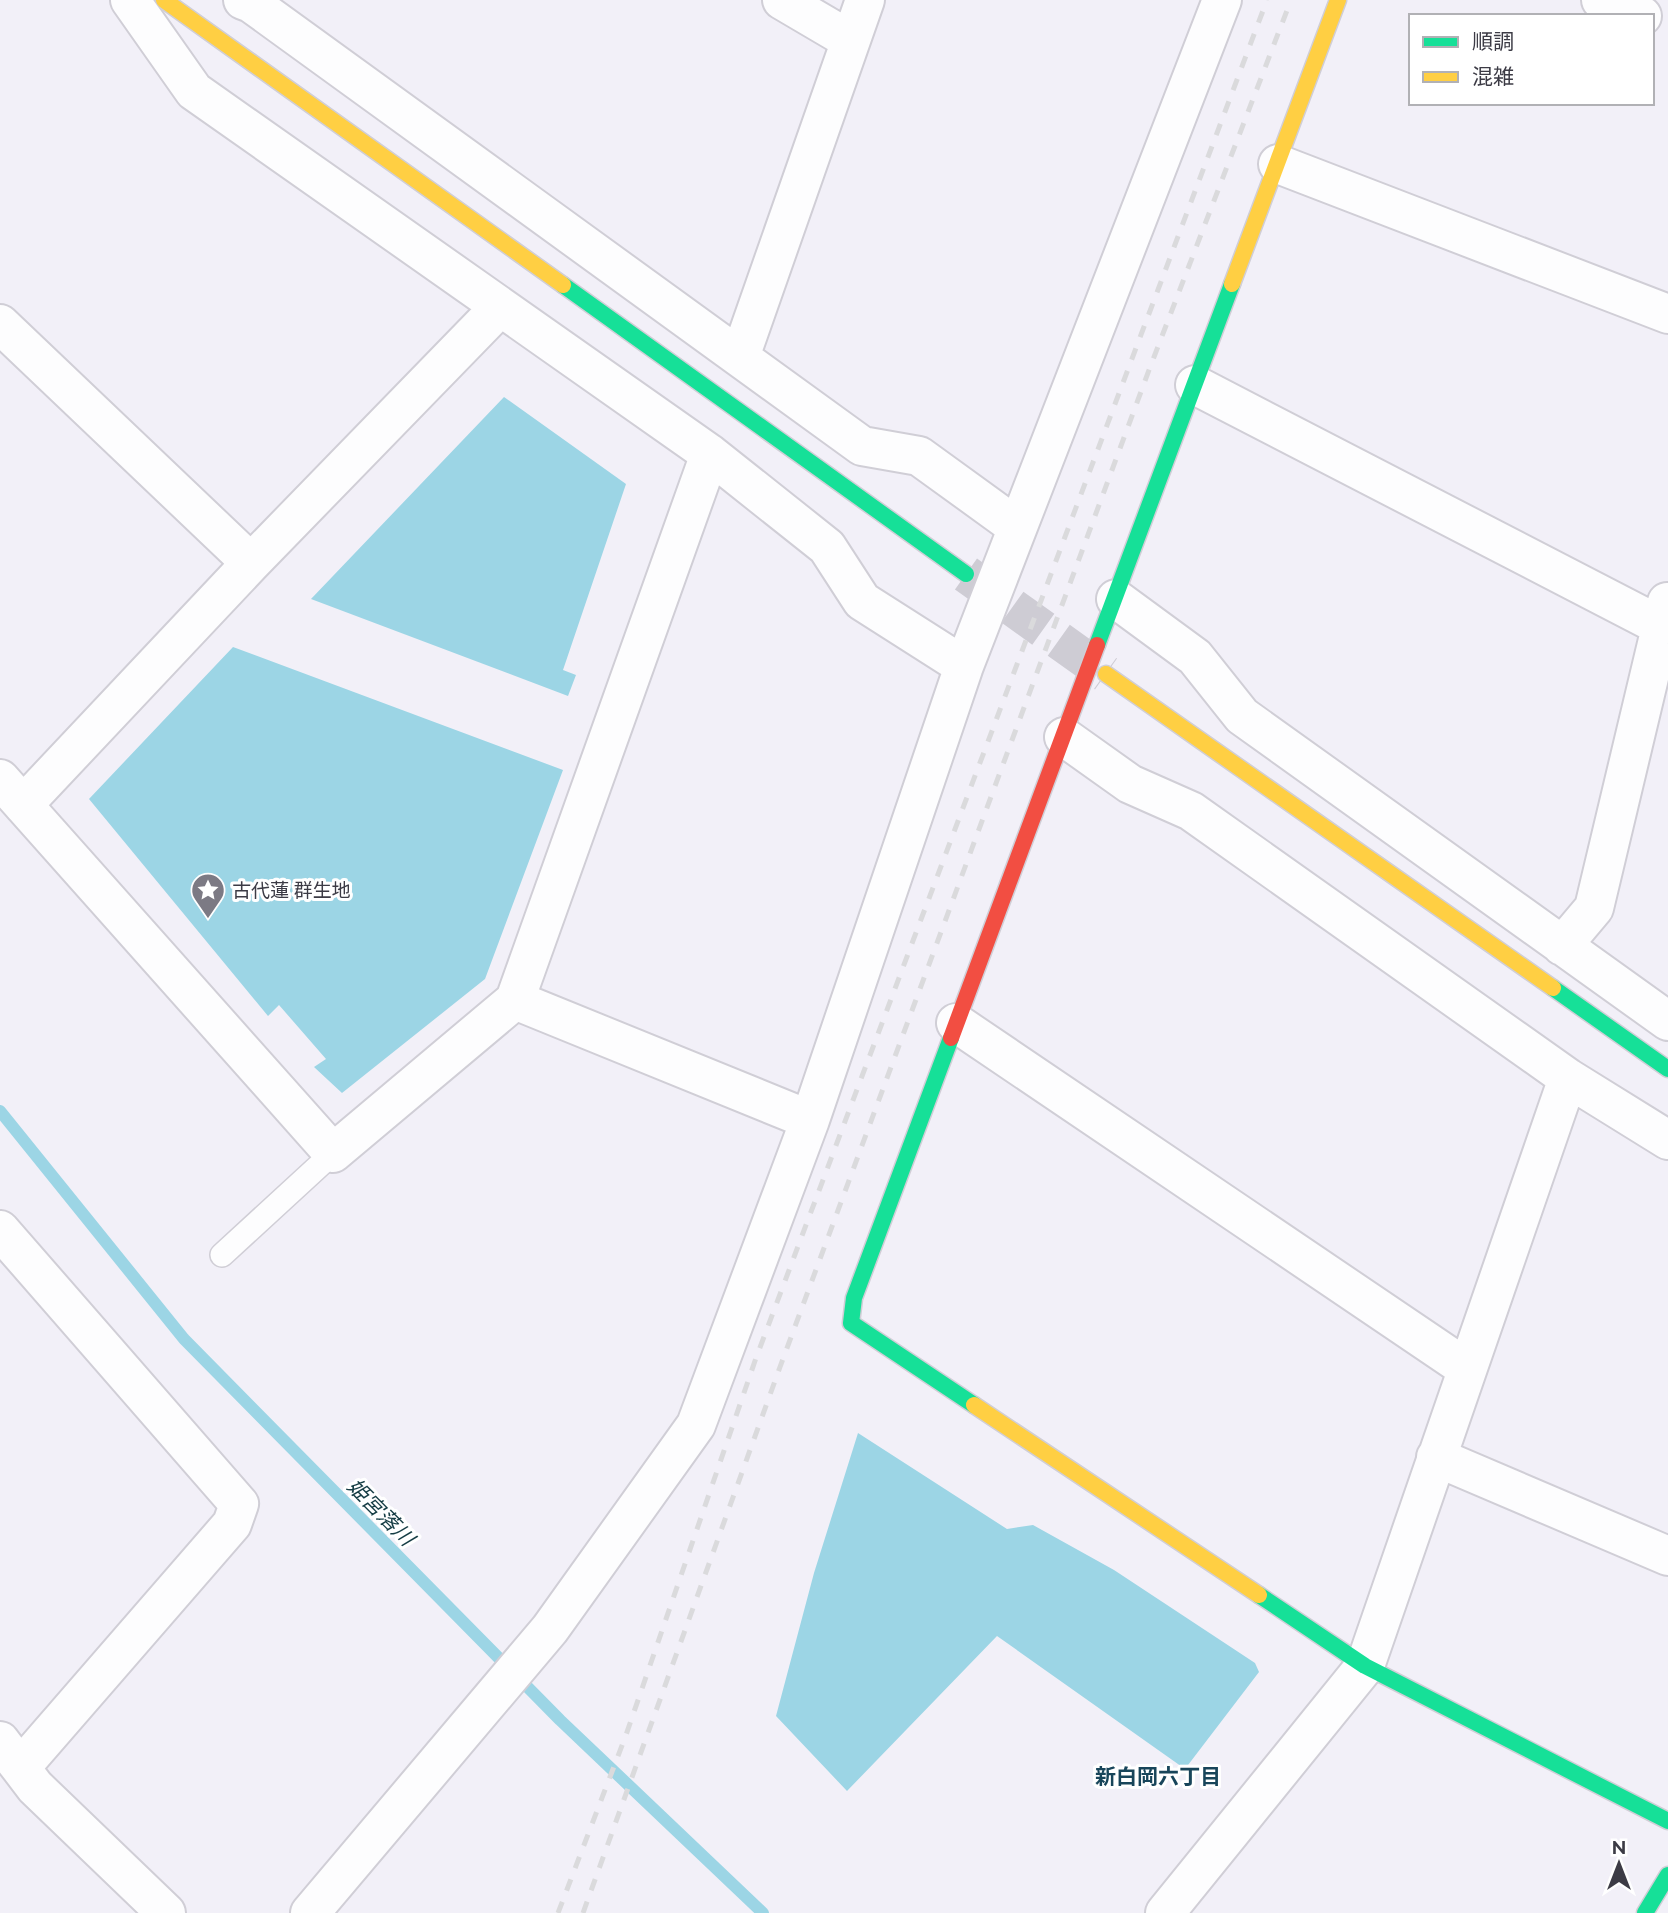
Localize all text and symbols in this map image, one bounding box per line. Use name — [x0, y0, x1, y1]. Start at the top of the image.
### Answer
legend — [1409, 14, 1654, 105]
text: 順調 — [1472, 29, 1514, 54]
text: 混雑 — [1472, 64, 1514, 89]
place icon: 古代蓮 群生地 — [189, 871, 227, 920]
place label: 古代蓮 群生地 — [232, 879, 351, 901]
water label: 姫宮落川 — [342, 1473, 421, 1552]
district label: 新白岡六丁目 — [1095, 1764, 1221, 1789]
north arrow — [1584, 1829, 1654, 1899]
text: N — [1612, 1836, 1626, 1858]

